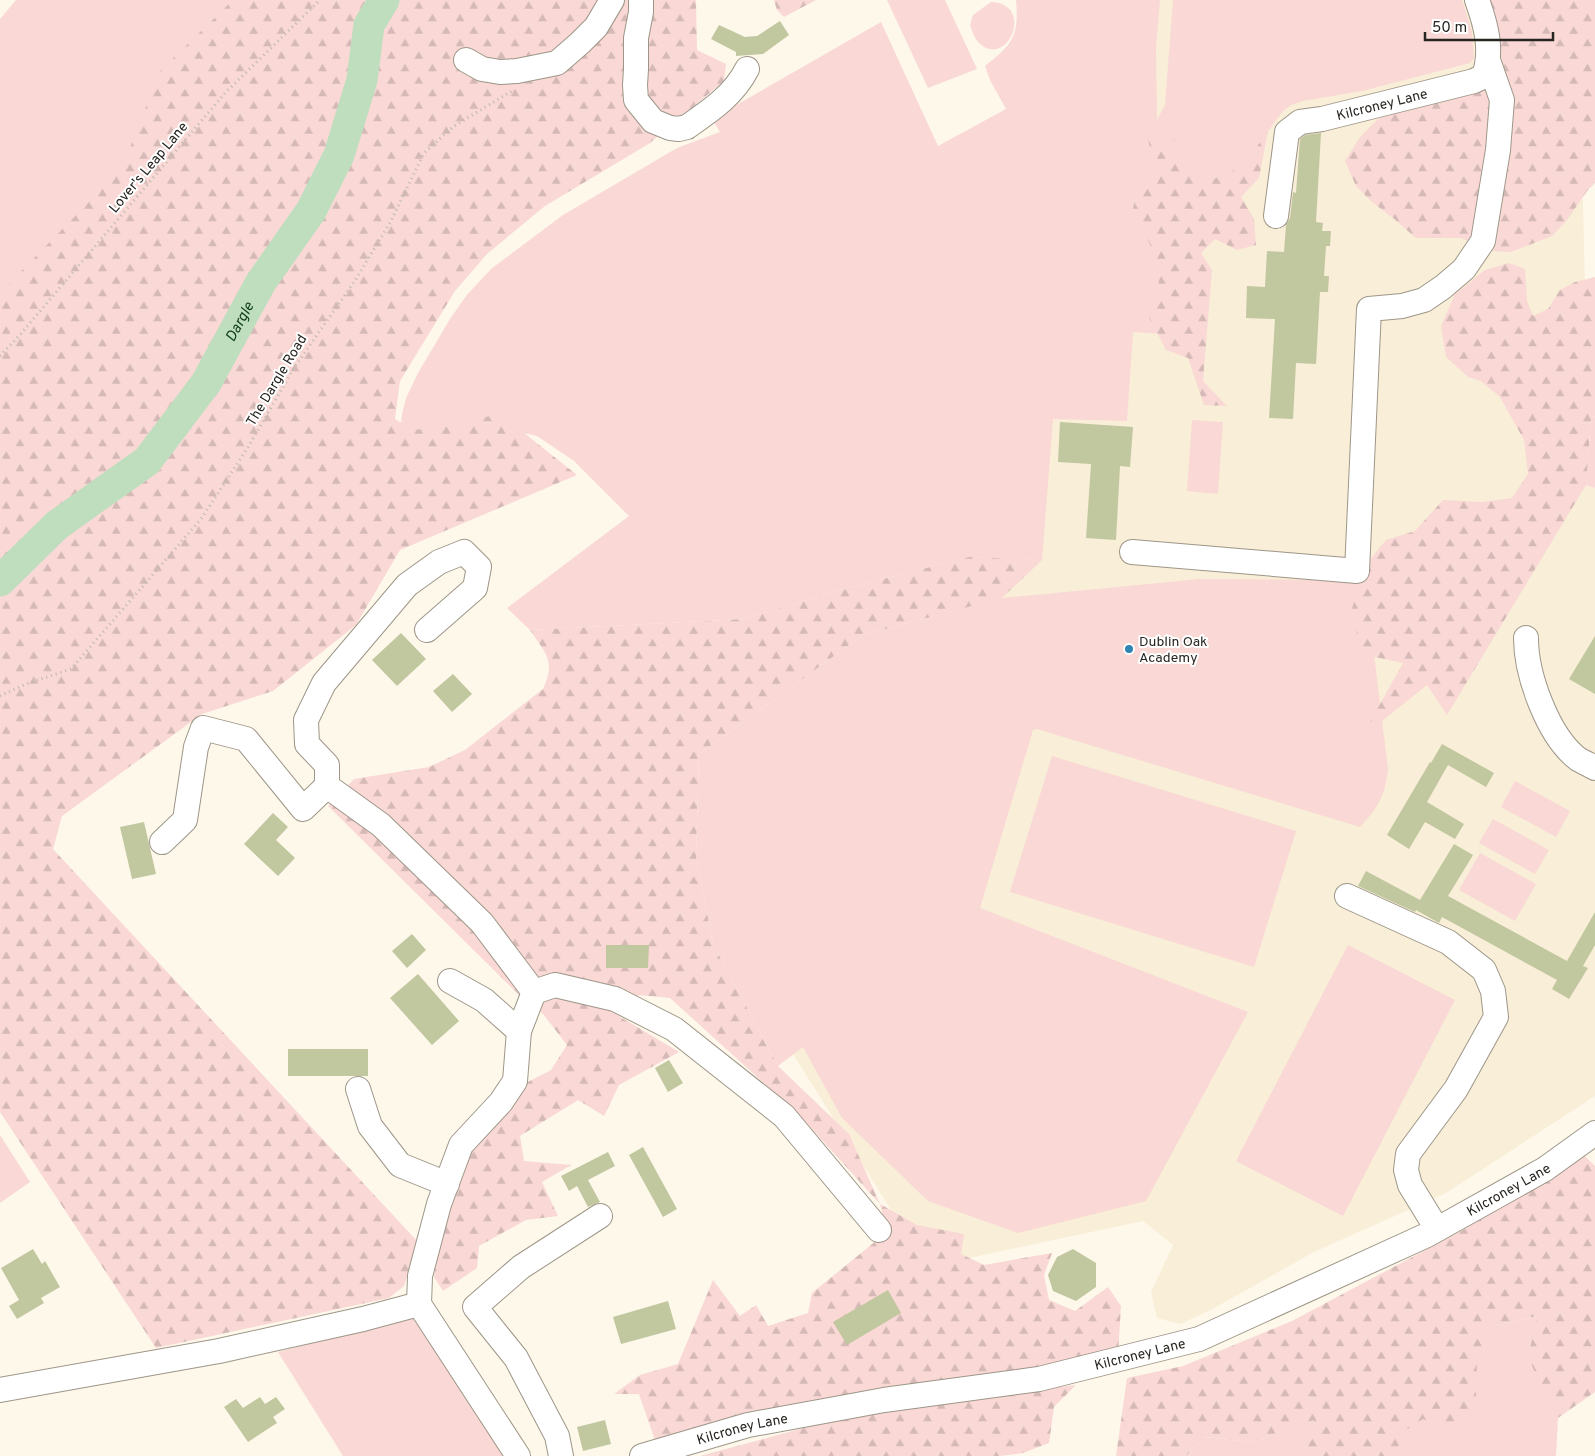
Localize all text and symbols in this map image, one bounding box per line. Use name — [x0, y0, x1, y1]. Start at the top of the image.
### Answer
scale bar — [1425, 10, 1552, 42]
text: 50 m — [1432, 19, 1467, 38]
street label: Kilcroney Lane — [1335, 86, 1430, 125]
street label: Lover's Leap Lane — [106, 119, 192, 217]
water label: Dargle — [222, 299, 259, 346]
street label: The Dargle Road — [243, 332, 311, 430]
place label: Dublin Oak Academy — [1139, 634, 1207, 667]
marker: Dublin Oak Academy — [1123, 643, 1135, 655]
street label: Kilcroney Lane — [1464, 1160, 1555, 1221]
street label: Kilcroney Lane — [1093, 1336, 1188, 1375]
street label: Kilcroney Lane — [695, 1411, 789, 1450]

